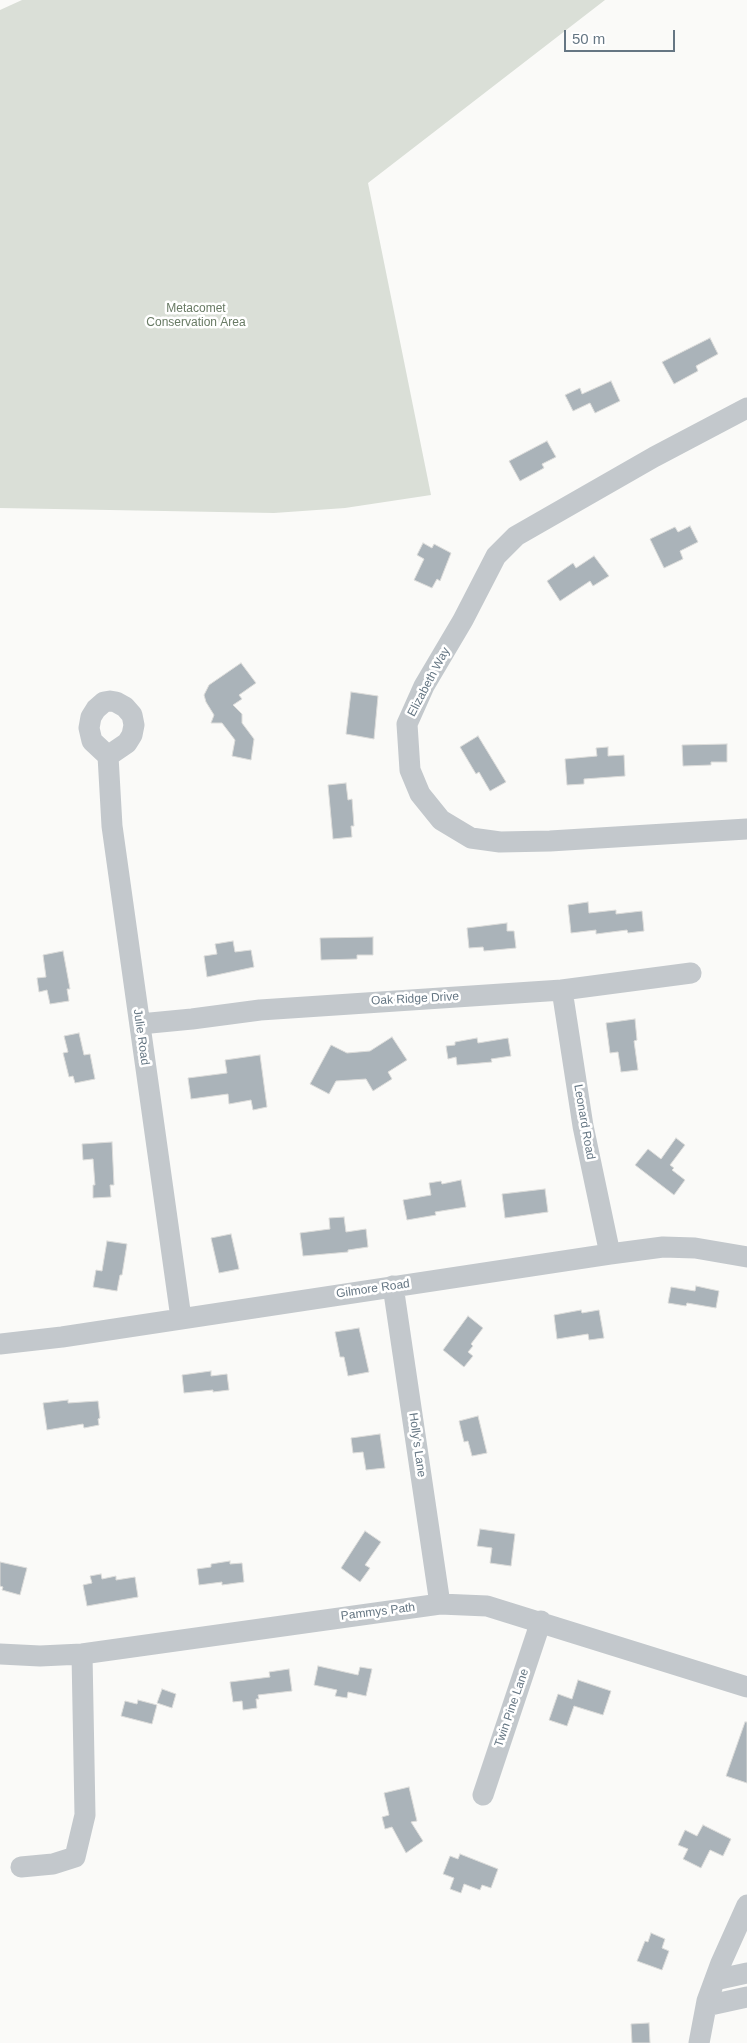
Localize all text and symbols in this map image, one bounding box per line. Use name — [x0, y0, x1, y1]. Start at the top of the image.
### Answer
scale bar — [567, 20, 678, 52]
text: 50 m — [572, 30, 605, 47]
park label: Metacomet Conservation Area — [146, 302, 246, 330]
street label: Elizabeth Way — [405, 645, 453, 719]
street label: Oak Ridge Drive — [371, 990, 459, 1008]
street label: Julie Road — [130, 1008, 152, 1066]
street label: Leonard Road — [570, 1083, 598, 1161]
street label: Gilmore Road — [335, 1277, 411, 1301]
street label: Holly's Lane — [405, 1412, 429, 1478]
street label: Pammys Path — [340, 1600, 416, 1624]
street label: Twin Pine Lane — [492, 1667, 532, 1749]

